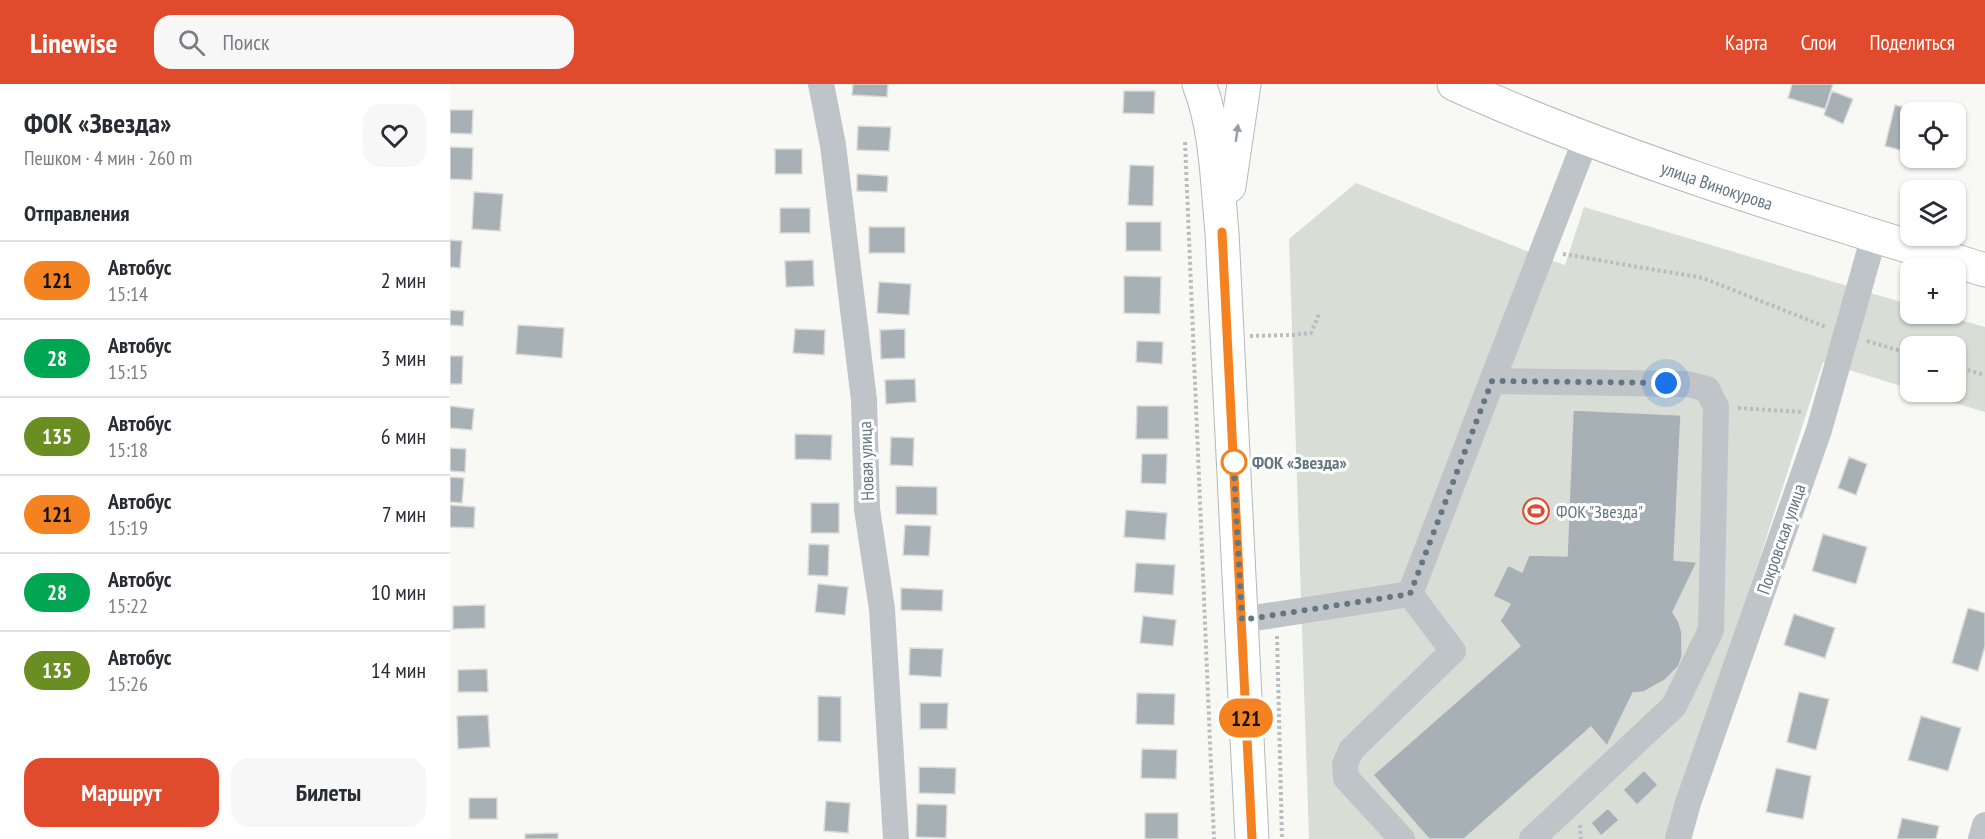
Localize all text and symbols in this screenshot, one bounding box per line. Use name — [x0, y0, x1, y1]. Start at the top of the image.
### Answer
search box — [154, 15, 574, 69]
text: Linewise — [30, 24, 118, 61]
icon: search — [175, 26, 208, 59]
text: Поиск — [223, 28, 270, 56]
text: Карта — [1725, 29, 1768, 56]
text: Слои — [1801, 29, 1836, 56]
text: Поделиться — [1869, 29, 1955, 56]
map controls — [1900, 102, 1966, 402]
button: locate — [1900, 102, 1966, 168]
text: ФОК «Звезда» — [24, 104, 171, 141]
button: heart — [363, 104, 426, 167]
one-way arrow — [1232, 123, 1241, 142]
text: Пешком · 4 мин · 260 m — [24, 145, 192, 171]
street label: улица Винокурова — [1658, 156, 1776, 215]
button: layers — [1900, 180, 1966, 246]
text: Отправления — [24, 199, 130, 227]
text: Автобус — [108, 253, 171, 281]
button: + — [1900, 258, 1966, 324]
text: 2 мин — [381, 266, 426, 294]
text: 121 — [42, 267, 72, 294]
text: 15:14 — [108, 281, 148, 307]
text: Автобус — [108, 331, 171, 359]
button: − — [1900, 336, 1966, 402]
text: 3 мин — [381, 344, 426, 372]
text: 28 — [47, 345, 67, 372]
text: 15:15 — [108, 359, 148, 385]
your location — [1651, 368, 1681, 398]
text: Автобус — [108, 409, 171, 437]
street label: Новая улица — [853, 421, 879, 501]
text: 6 мин — [381, 422, 426, 450]
text: 135 — [42, 423, 72, 450]
text: 15:18 — [108, 437, 148, 463]
marker: ФОК «Звезда» — [1221, 449, 1247, 475]
place label: ФОК «Звезда» — [1252, 451, 1347, 474]
street label: Покровская улица — [1751, 481, 1811, 597]
text: Автобус — [108, 487, 171, 515]
sports icon: ФОК "Звезда" — [1521, 496, 1551, 526]
text: 7 мин — [382, 500, 426, 528]
place label: ФОК "Звезда" — [1556, 500, 1643, 523]
text: 121 — [42, 501, 72, 528]
text: 15:19 — [108, 515, 148, 541]
text: Автобус — [108, 565, 171, 593]
text: 10 мин — [371, 578, 426, 606]
text: 28 — [47, 579, 67, 606]
text: 15:22 — [108, 593, 148, 619]
text: Автобус — [108, 643, 171, 671]
text: 14 мин — [371, 656, 426, 684]
text: 135 — [42, 657, 72, 684]
text: 15:26 — [108, 671, 148, 697]
line badge: 121 — [1212, 698, 1280, 738]
text: 121 — [1231, 705, 1261, 732]
button: Маршрут — [24, 758, 219, 827]
button: Билеты — [231, 758, 426, 827]

